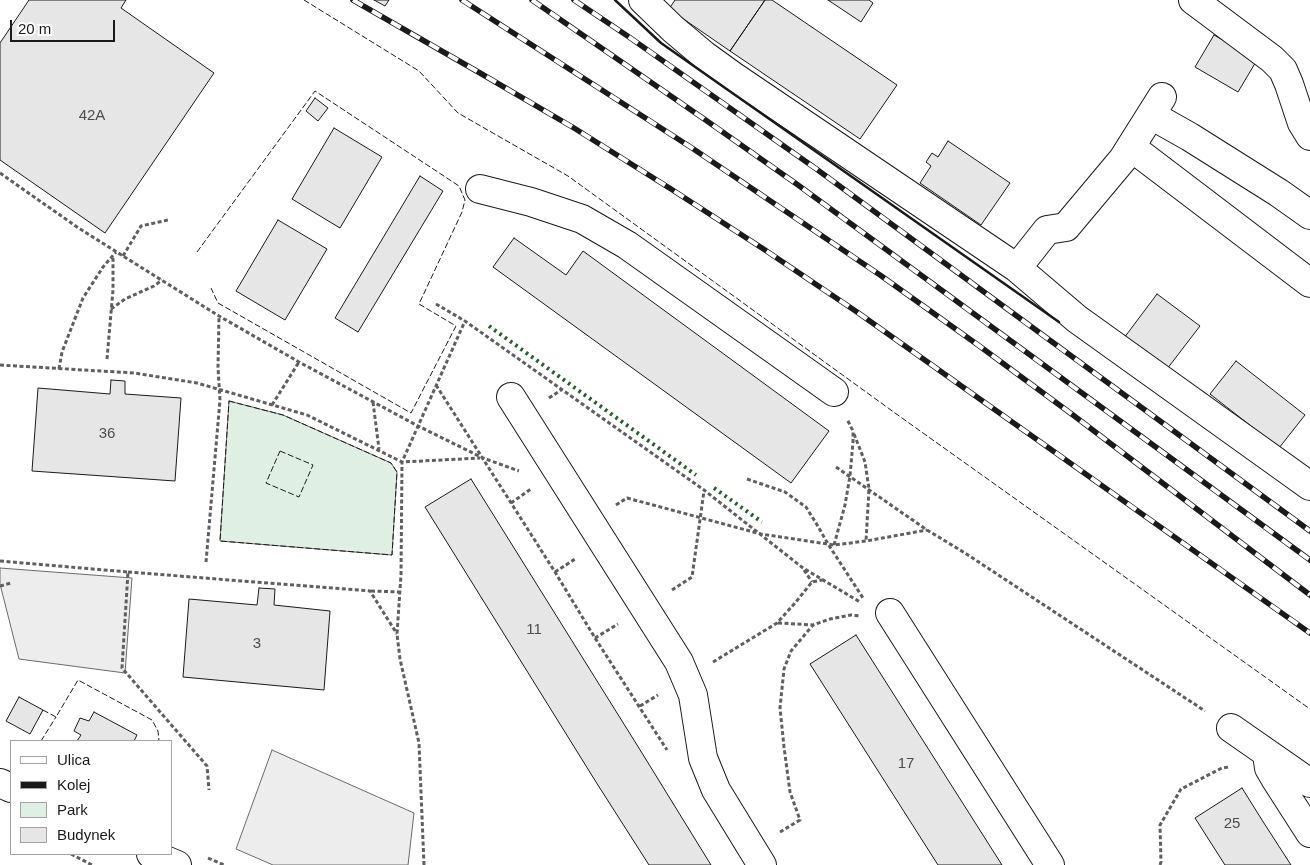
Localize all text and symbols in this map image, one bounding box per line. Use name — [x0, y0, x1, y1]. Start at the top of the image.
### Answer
scale bar — [12, 10, 118, 42]
text: 20 m — [18, 20, 51, 37]
house number: 42A — [79, 107, 105, 125]
house number: 36 — [99, 425, 115, 443]
house number: 11 — [526, 621, 542, 639]
house number: 3 — [253, 635, 261, 653]
legend — [10, 740, 172, 855]
text: Ulica — [57, 751, 90, 768]
house number: 17 — [898, 755, 914, 773]
text: Kolej — [57, 776, 90, 793]
text: Park — [57, 801, 88, 818]
house number: 25 — [1224, 815, 1240, 833]
text: Budynek — [57, 826, 115, 843]

